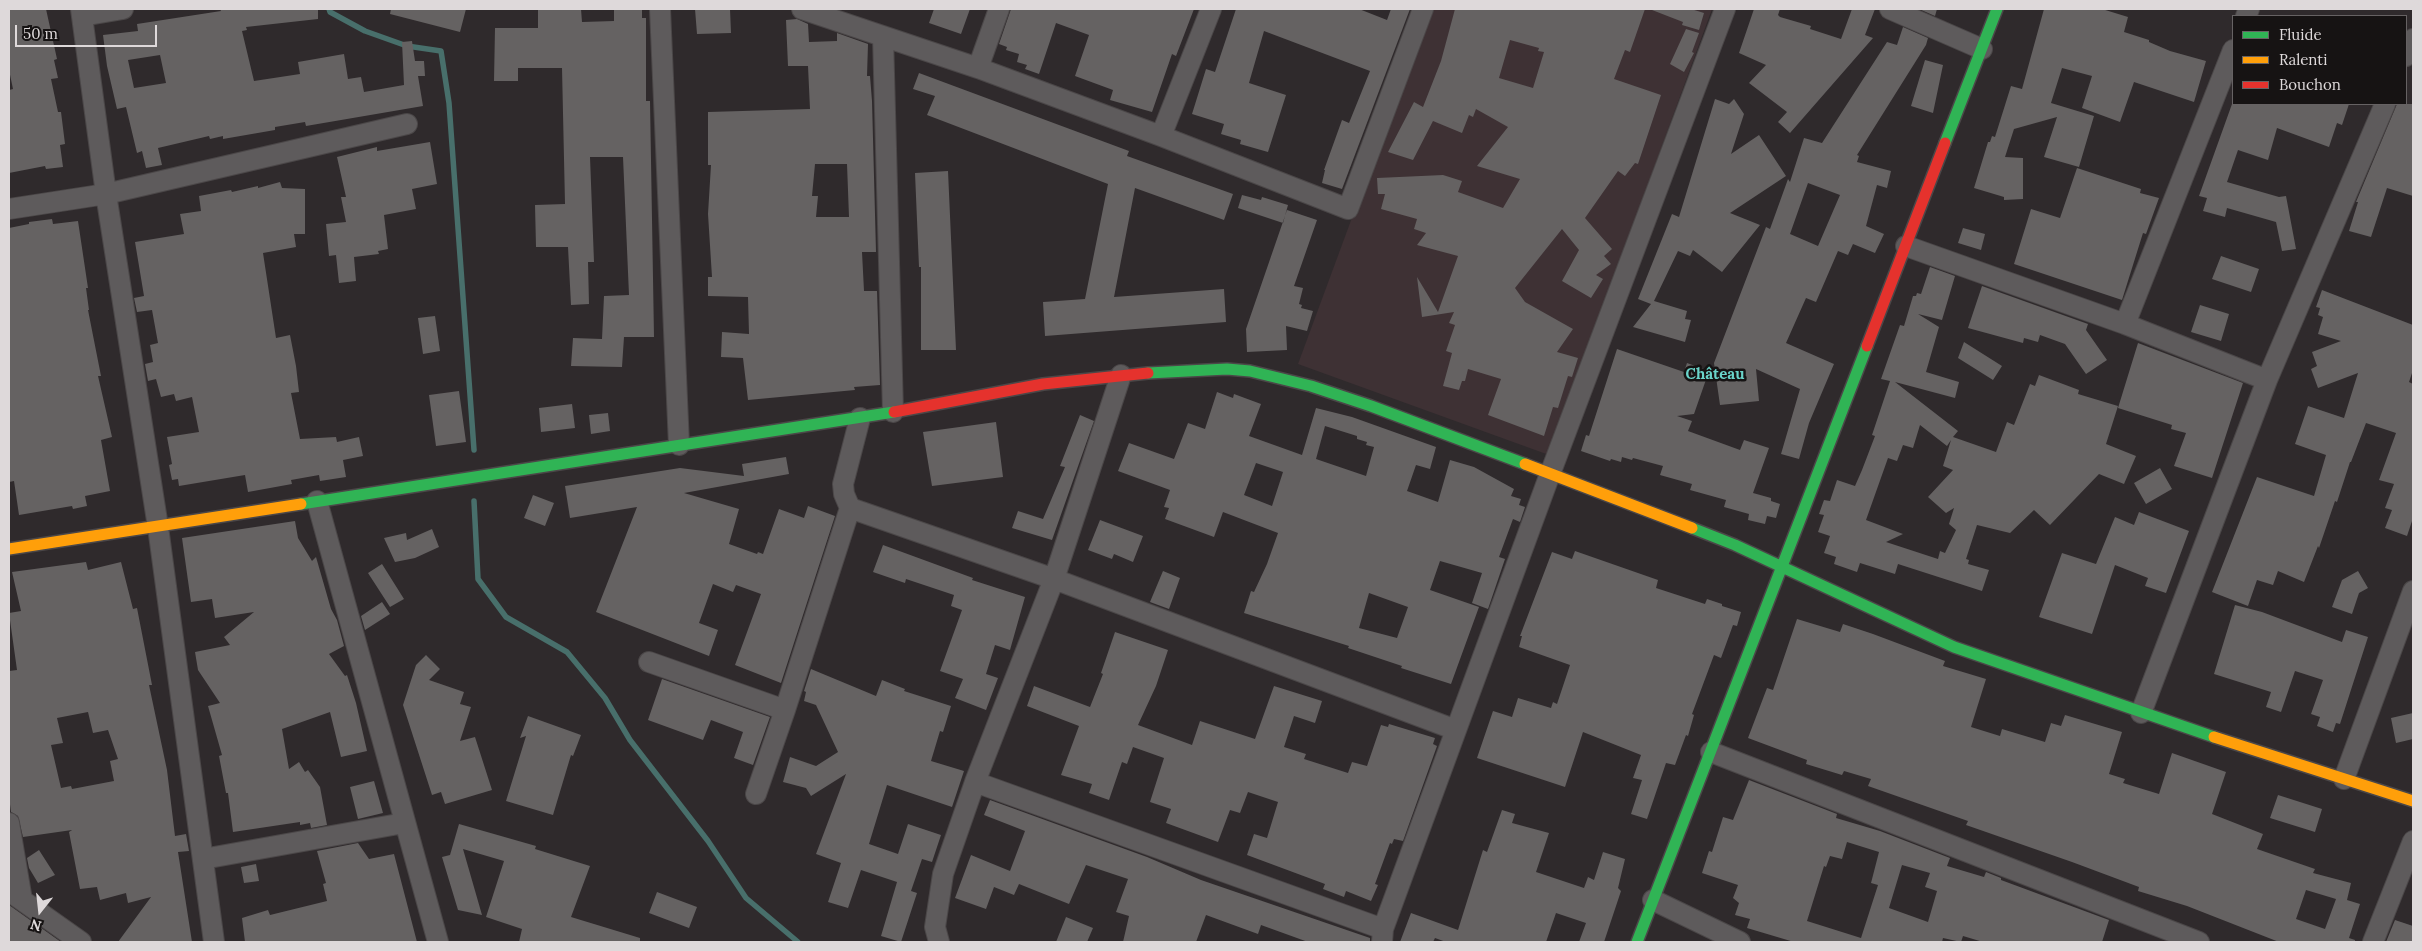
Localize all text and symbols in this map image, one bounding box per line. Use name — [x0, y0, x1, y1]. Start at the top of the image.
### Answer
scale bar — [18, 15, 160, 47]
legend — [2232, 15, 2407, 105]
text: 50 m — [23, 24, 58, 43]
text: Fluide — [2279, 25, 2322, 44]
text: Ralenti — [2279, 50, 2327, 69]
text: Bouchon — [2279, 75, 2341, 94]
district label: Château — [1686, 366, 1744, 384]
north arrow — [15, 886, 65, 936]
text: N — [28, 915, 44, 936]

